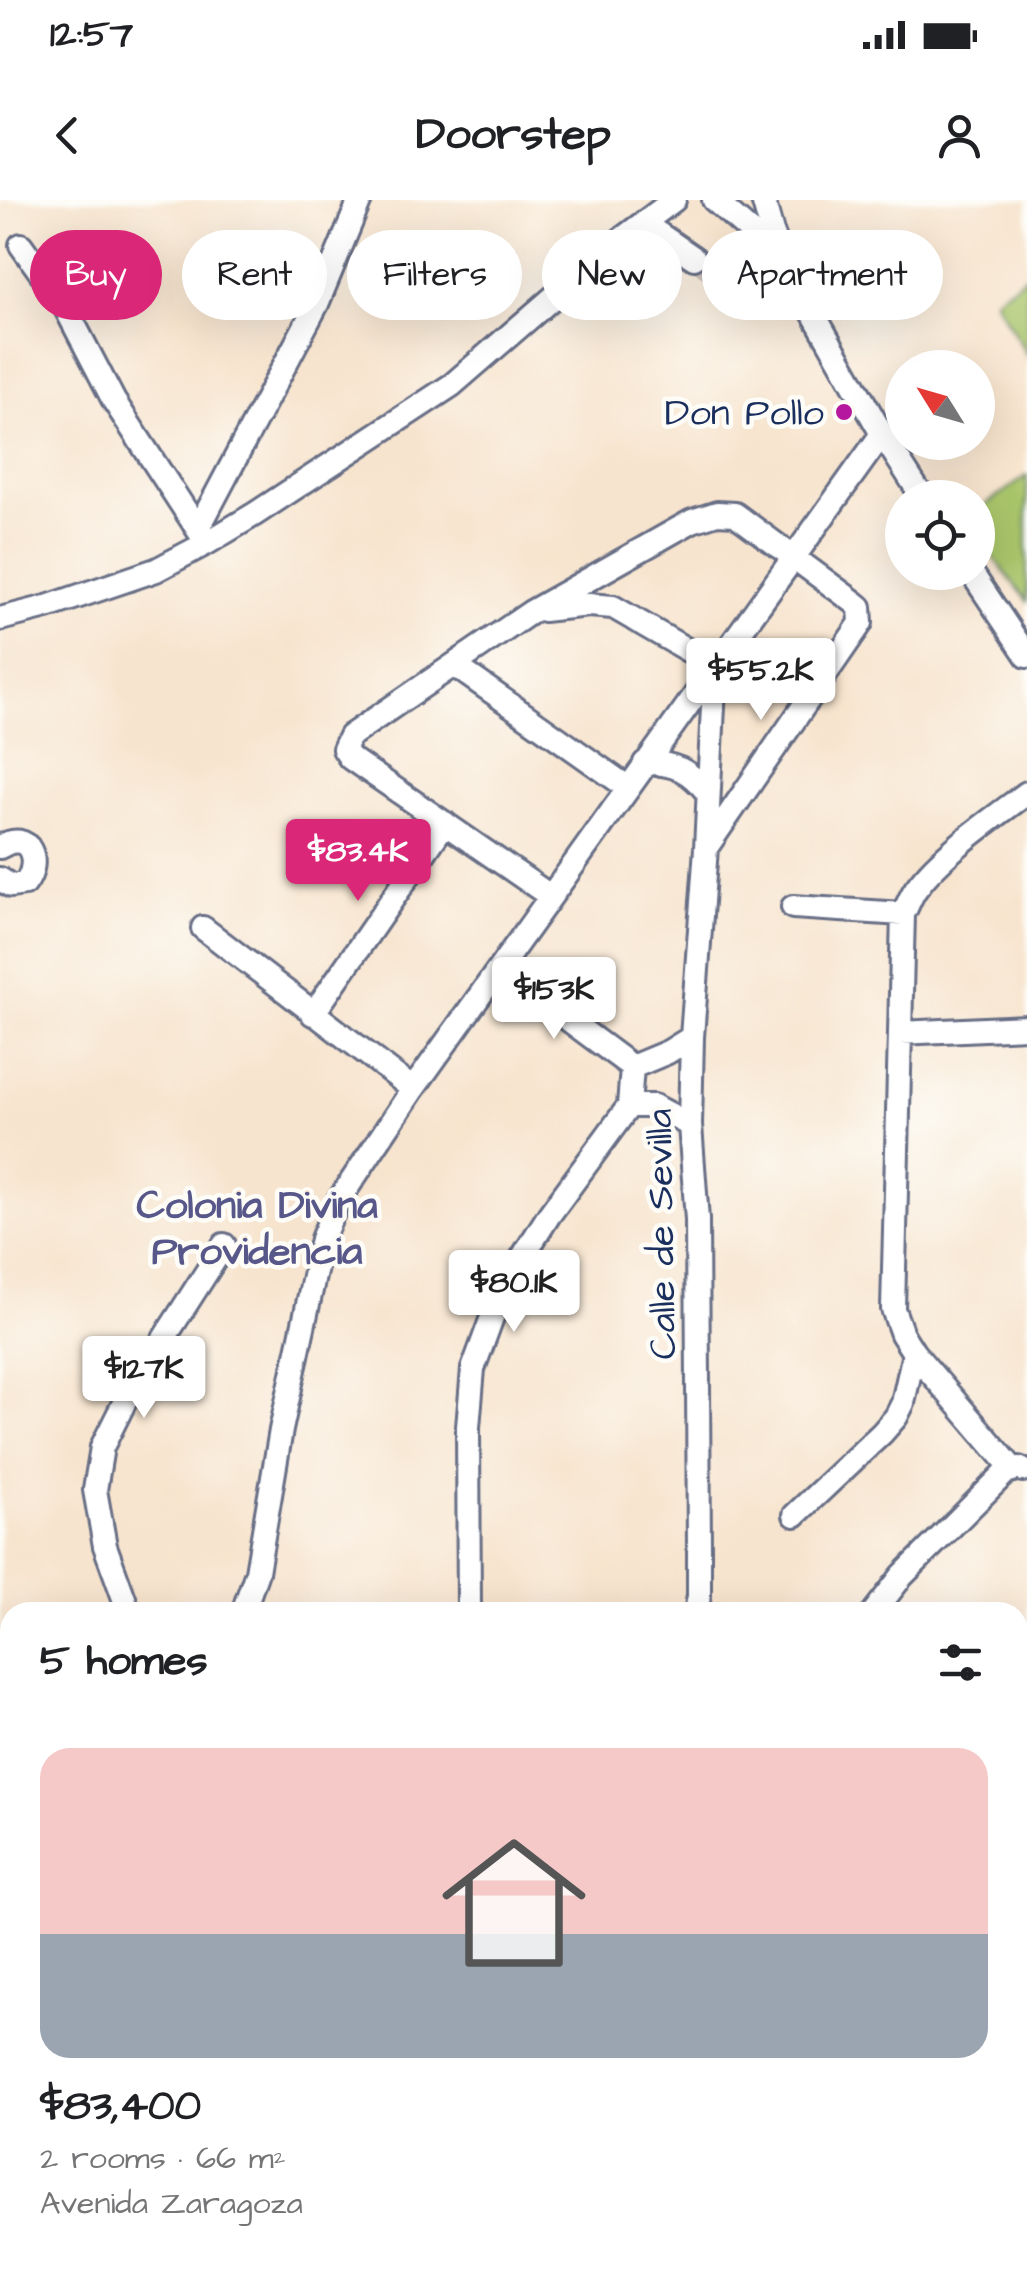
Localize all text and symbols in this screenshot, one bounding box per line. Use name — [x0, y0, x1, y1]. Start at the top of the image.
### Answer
text: 12:57 — [50, 9, 133, 61]
text: Doorstep — [416, 104, 611, 166]
icon: back — [40, 108, 95, 163]
icon: person — [932, 108, 987, 163]
chip: Buy — [30, 230, 162, 320]
chip: Rent — [182, 230, 327, 320]
chip: Filters — [347, 230, 522, 320]
chip: New — [542, 230, 682, 320]
chip: Apartment — [702, 230, 943, 320]
north arrow — [885, 350, 995, 460]
map controls — [885, 350, 995, 590]
place label: Don Pollo — [665, 388, 824, 440]
marker: Don Pollo — [833, 401, 855, 423]
button: locate — [885, 480, 995, 590]
pin: $55.2K — [680, 638, 842, 723]
text: $55.2K — [708, 648, 814, 693]
pin: $83.4K — [277, 819, 439, 904]
text: $83.4K — [308, 829, 408, 874]
pin: $153K — [484, 957, 624, 1042]
text: $153K — [514, 967, 594, 1012]
street label: Calle de Sevilla — [634, 1108, 690, 1360]
district label: Colonia Divina Providencia — [136, 1179, 378, 1280]
pin: $80.1K — [433, 1250, 595, 1335]
text: $80.1K — [471, 1260, 557, 1305]
pin: $127K — [74, 1336, 214, 1421]
text: $127K — [104, 1346, 184, 1391]
text: 5 homes — [40, 1633, 207, 1691]
icon: filters — [933, 1635, 988, 1690]
icon: home — [424, 1813, 604, 1993]
text: $83,400 — [40, 2078, 201, 2136]
text: 2 rooms · 66 m² — [40, 2136, 286, 2181]
text: Avenida Zaragoza — [40, 2181, 303, 2226]

